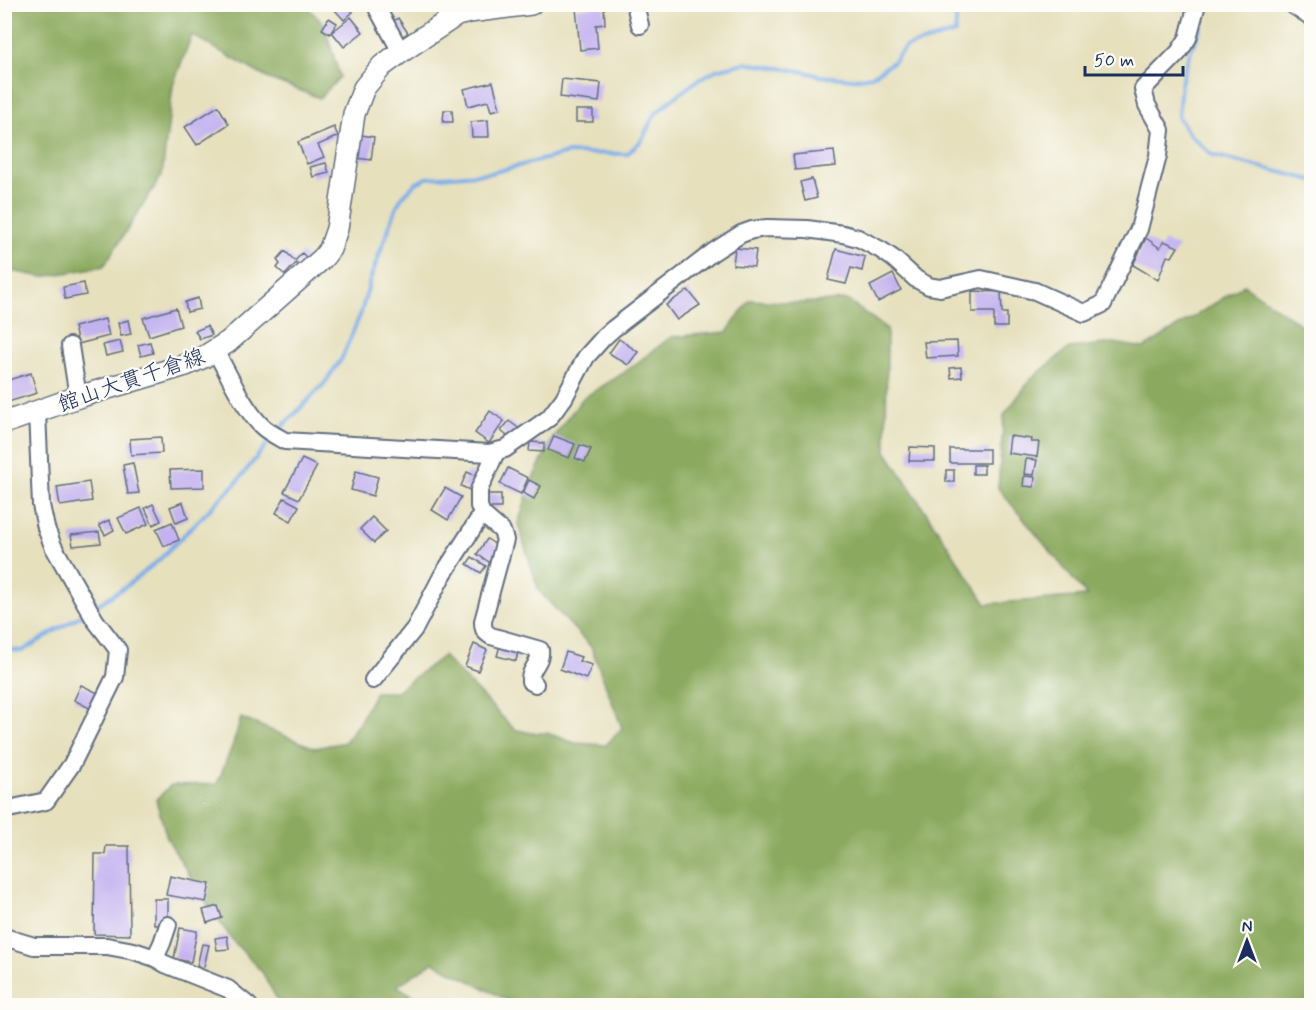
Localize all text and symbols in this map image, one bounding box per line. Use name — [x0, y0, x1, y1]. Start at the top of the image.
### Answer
scale bar — [1085, 39, 1182, 77]
text: 50 m — [1094, 49, 1134, 73]
street label: 館山大貫千倉線 — [54, 343, 209, 419]
north arrow — [1217, 911, 1277, 971]
text: N — [1242, 917, 1252, 938]

